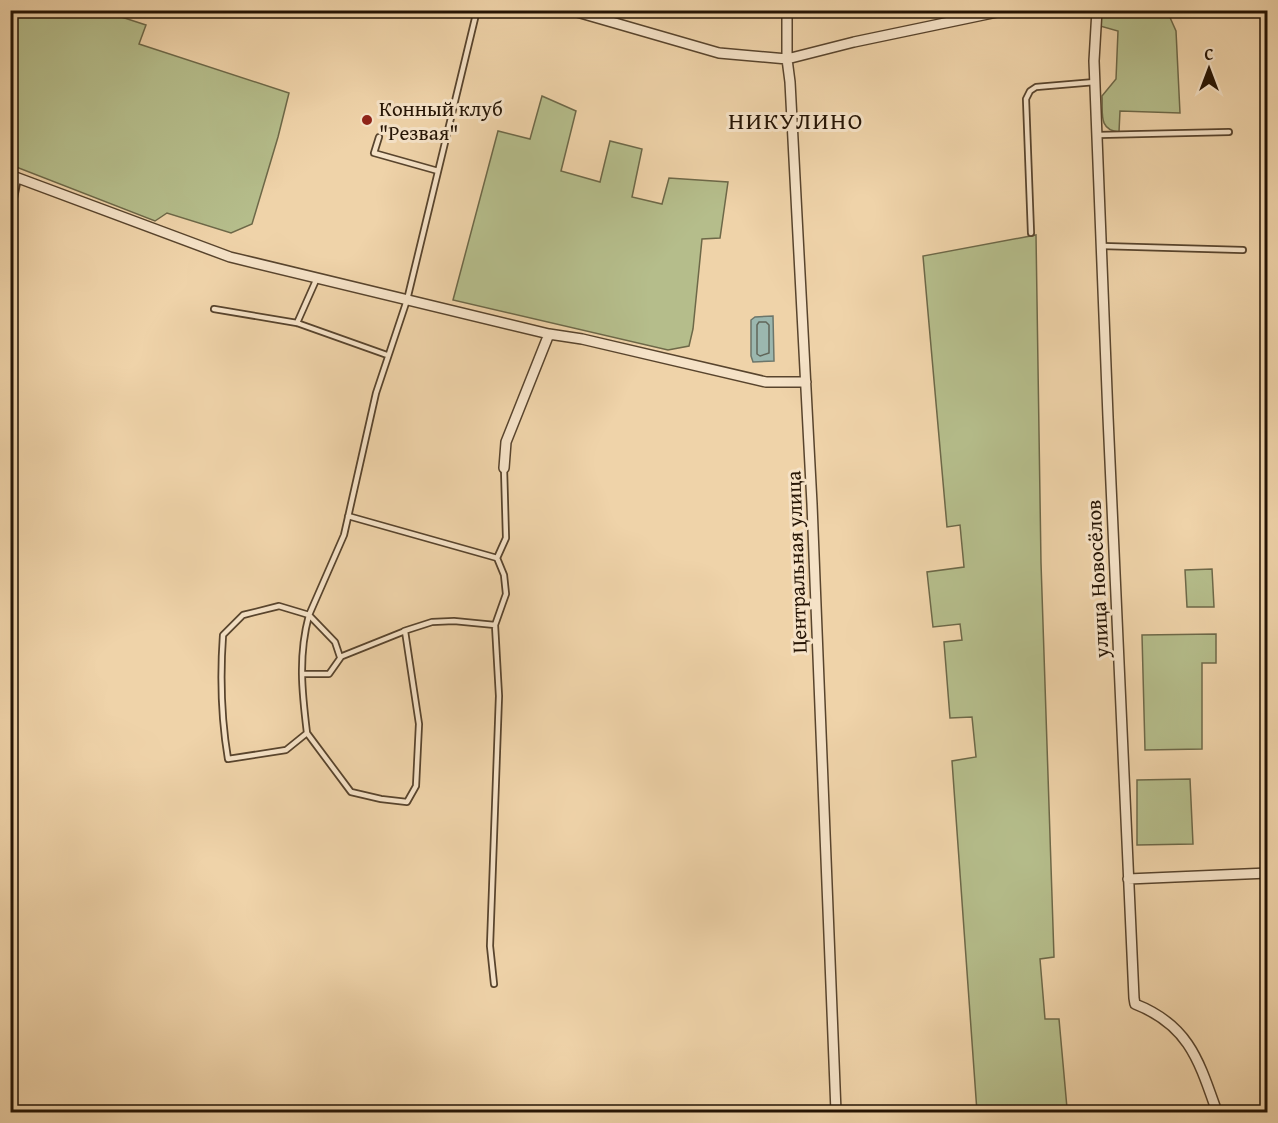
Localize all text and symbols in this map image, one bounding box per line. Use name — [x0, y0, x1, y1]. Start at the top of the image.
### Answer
north arrow — [1179, 39, 1239, 99]
text: С — [1204, 42, 1214, 66]
place label: Конный клуб "Резвая" — [379, 93, 503, 148]
district label: НИКУЛИНО — [728, 103, 864, 138]
marker: Конный клуб "Резвая" — [360, 113, 374, 127]
street label: Центральная улица — [777, 470, 815, 654]
street label: улица Новосёлов — [1077, 499, 1117, 660]

